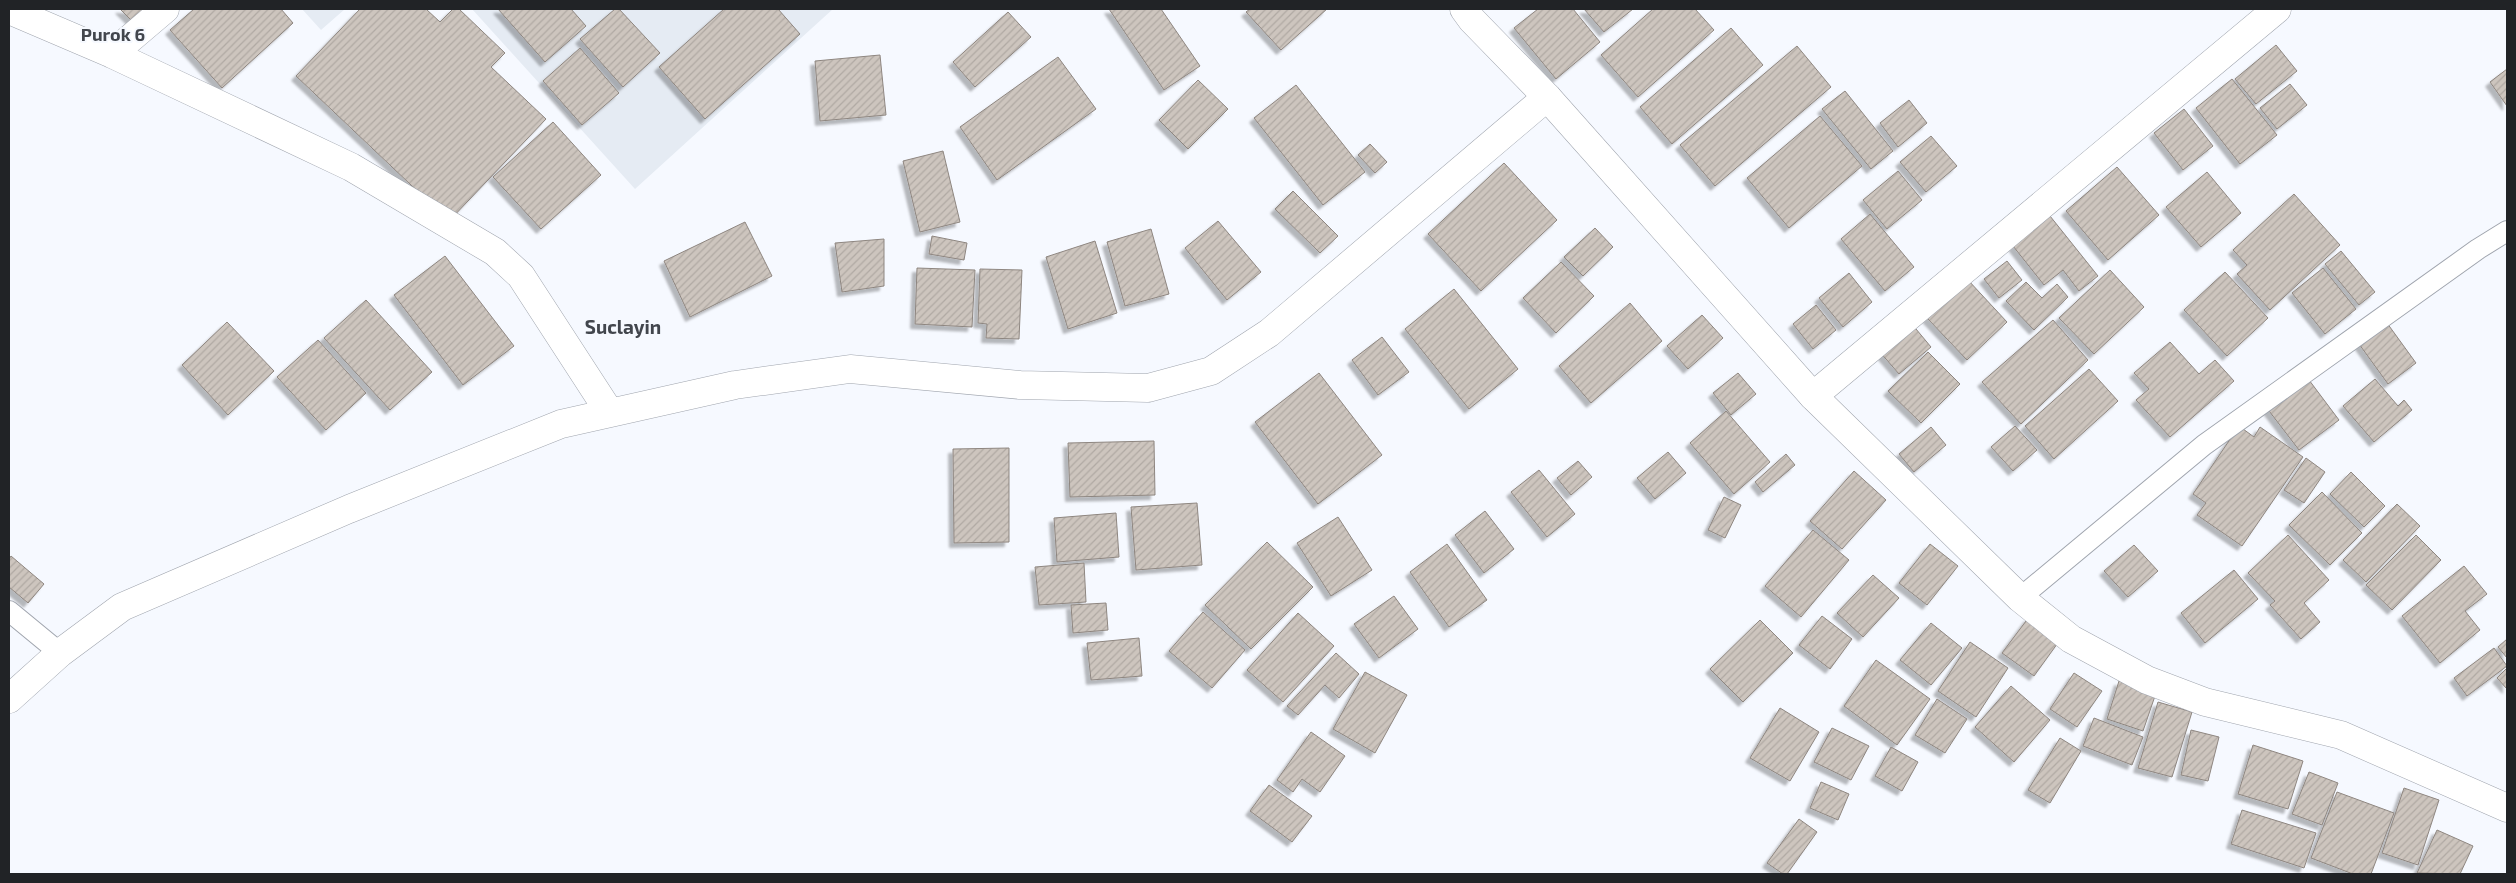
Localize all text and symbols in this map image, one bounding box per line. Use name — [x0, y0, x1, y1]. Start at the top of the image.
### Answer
district label: Purok 6 — [81, 23, 145, 45]
district label: Suclayin — [585, 315, 661, 339]

